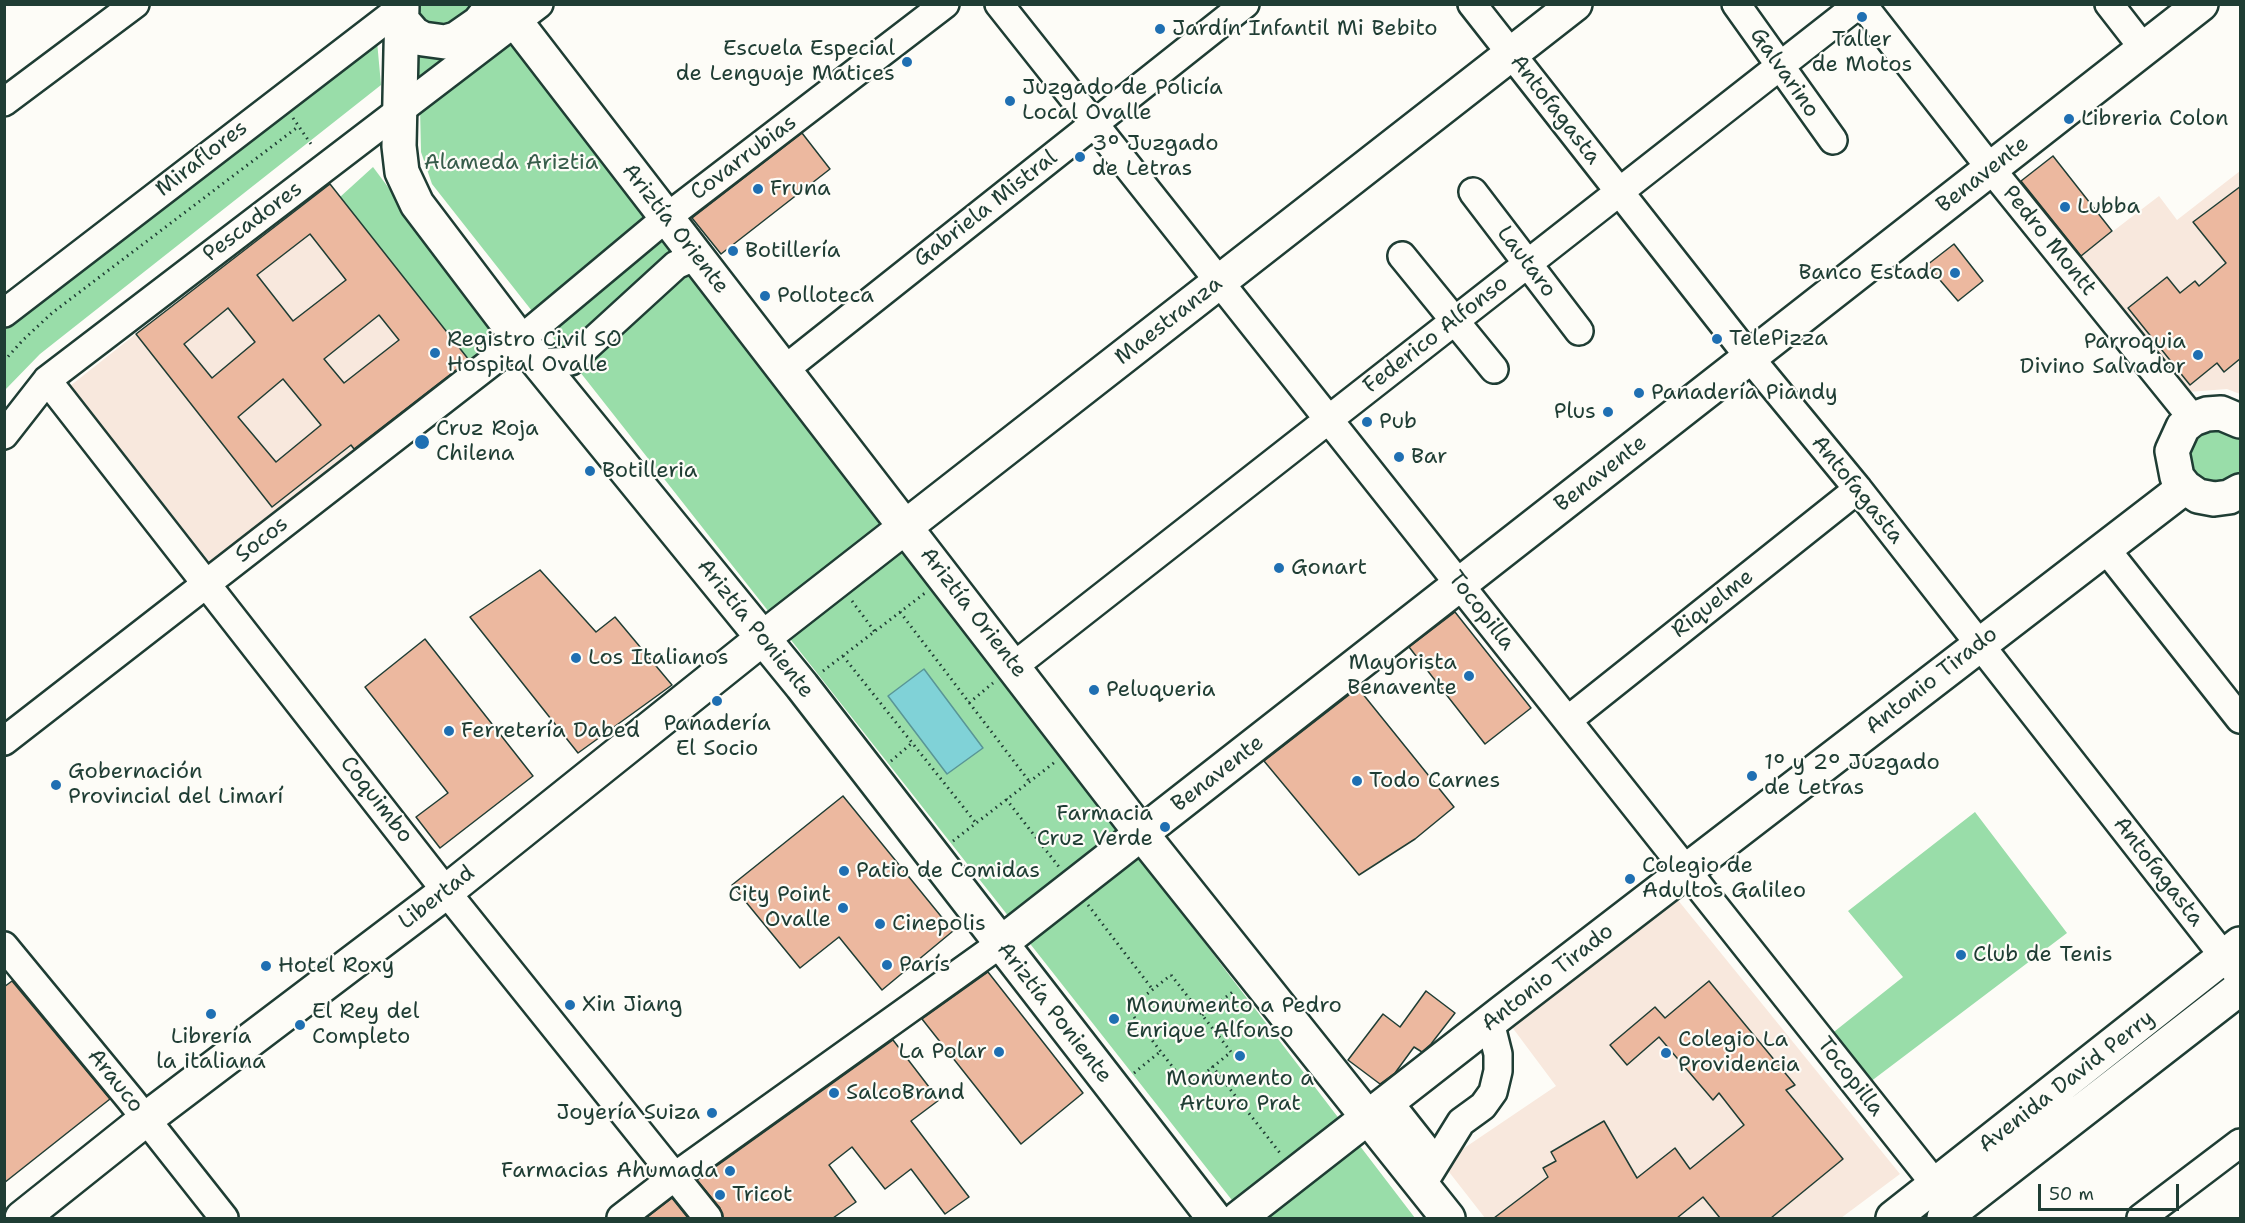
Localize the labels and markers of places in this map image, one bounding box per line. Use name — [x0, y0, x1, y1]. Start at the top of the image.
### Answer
marker: Taller de Motos — [1855, 10, 1869, 24]
place label: Jardín Infantil Mi Bebito — [1172, 16, 1438, 42]
marker: Jardín Infantil Mi Bebito — [1153, 22, 1167, 36]
place label: Taller de Motos — [1812, 27, 1912, 78]
place label: Escuela Especial de Lenguaje Matices — [676, 36, 895, 88]
marker: Escuela Especial de Lenguaje Matices — [900, 55, 914, 69]
place label: Juzgado de Policía Local Ovalle — [1022, 75, 1223, 126]
marker: Juzgado de Policía Local Ovalle — [1003, 94, 1017, 108]
place label: Libreria Colon — [2081, 106, 2228, 132]
marker: Libreria Colon — [2062, 112, 2076, 126]
place label: 3º Juzgado de Letras — [1092, 131, 1219, 182]
marker: 3º Juzgado de Letras — [1073, 150, 1087, 164]
place label: Fruna — [770, 176, 831, 202]
marker: Fruna — [751, 182, 765, 196]
place label: Lubba — [2077, 194, 2140, 220]
marker: Lubba — [2058, 200, 2072, 214]
place label: Botillería — [745, 238, 840, 264]
marker: Botillería — [726, 244, 740, 258]
place label: Banco Estado — [1798, 260, 1943, 286]
marker: Banco Estado — [1948, 266, 1962, 280]
place label: Polloteca — [777, 283, 874, 309]
marker: Polloteca — [758, 289, 772, 303]
place label: TelePizza — [1729, 326, 1828, 352]
place label: Registro Civil SO Hospital Ovalle — [447, 327, 622, 378]
place label: Parroquia Divino Salvador — [2020, 329, 2186, 380]
marker: TelePizza — [1710, 332, 1724, 346]
marker: Registro Civil SO Hospital Ovalle — [428, 346, 442, 360]
marker: Parroquia Divino Salvador — [2191, 348, 2205, 362]
place label: Panadería Piandy — [1651, 380, 1838, 406]
marker: Panadería Piandy — [1632, 386, 1646, 400]
place label: Plus — [1554, 399, 1596, 425]
marker: Plus — [1601, 405, 1615, 419]
place label: Pub — [1379, 409, 1417, 435]
marker: Pub — [1360, 415, 1374, 429]
place label: Cruz Roja Chilena — [436, 416, 539, 468]
marker: Cruz Roja Chilena — [413, 433, 431, 451]
place label: Bar — [1411, 444, 1448, 470]
marker: Bar — [1392, 450, 1406, 464]
place label: Botilleria — [602, 458, 697, 484]
marker: Botilleria — [583, 464, 597, 478]
place label: Gonart — [1291, 555, 1367, 581]
marker: Gonart — [1272, 561, 1286, 575]
place label: Los Italianos — [588, 645, 729, 671]
place label: Mayorista Benavente — [1347, 650, 1457, 702]
marker: Los Italianos — [569, 651, 583, 665]
marker: Mayorista Benavente — [1462, 669, 1476, 683]
place label: Peluqueria — [1106, 677, 1216, 703]
marker: Peluqueria — [1087, 683, 1101, 697]
marker: Panadería El Socio — [710, 694, 724, 708]
place label: Panadería El Socio — [663, 711, 771, 762]
place label: Ferretería Dabed — [461, 718, 640, 744]
marker: Ferretería Dabed — [442, 724, 456, 738]
place label: 1º y 2° Juzgado de Letras — [1764, 750, 1940, 802]
place label: Gobernación Provincial del Limarí — [68, 759, 284, 810]
place label: Todo Carnes — [1369, 768, 1500, 794]
marker: 1º y 2° Juzgado de Letras — [1745, 769, 1759, 783]
marker: Todo Carnes — [1350, 774, 1364, 788]
marker: Gobernación Provincial del Limarí — [49, 778, 63, 792]
place label: Farmacia Cruz Verde — [1037, 801, 1153, 852]
marker: Farmacia Cruz Verde — [1158, 820, 1172, 834]
place label: Colegio de Adultos Galileo — [1642, 853, 1806, 904]
place label: Patio de Comidas — [856, 858, 1040, 884]
marker: Patio de Comidas — [837, 864, 851, 878]
marker: Colegio de Adultos Galileo — [1623, 872, 1637, 886]
place label: City Point Ovalle — [728, 882, 831, 933]
marker: City Point Ovalle — [836, 901, 850, 915]
place label: Cinepolis — [892, 911, 986, 937]
marker: Cinepolis — [873, 917, 887, 931]
place label: Club de Tenis — [1973, 942, 2113, 968]
marker: Club de Tenis — [1954, 948, 1968, 962]
place label: París — [899, 952, 950, 978]
place label: Hotel Roxy — [278, 953, 394, 979]
marker: París — [880, 958, 894, 972]
marker: Hotel Roxy — [259, 959, 273, 973]
place label: Xin Jiang — [582, 992, 683, 1018]
place label: Monumento a Pedro Enrique Alfonso — [1126, 993, 1342, 1044]
marker: Xin Jiang — [563, 998, 577, 1012]
place label: El Rey del Completo — [312, 999, 419, 1050]
marker: Librería la italiana — [204, 1007, 218, 1021]
marker: Monumento a Pedro Enrique Alfonso — [1107, 1012, 1121, 1026]
marker: El Rey del Completo — [293, 1018, 307, 1032]
place label: Librería la italiana — [156, 1024, 266, 1076]
place label: Colegio La Providencia — [1678, 1027, 1800, 1078]
place label: La Polar — [898, 1039, 987, 1065]
marker: La Polar — [992, 1045, 1006, 1059]
marker: Colegio La Providencia — [1659, 1046, 1673, 1060]
marker: Monumento a Arturo Prat — [1233, 1049, 1247, 1063]
place label: Monumento a Arturo Prat — [1166, 1066, 1314, 1118]
place label: SalcoBrand — [846, 1080, 965, 1106]
marker: SalcoBrand — [827, 1086, 841, 1100]
place label: Joyería Suiza — [556, 1100, 700, 1126]
marker: Joyería Suiza — [705, 1106, 719, 1120]
place label: Farmacias Ahumada — [501, 1158, 718, 1184]
marker: Farmacias Ahumada — [723, 1164, 737, 1178]
place label: Tricot — [732, 1182, 793, 1208]
marker: Tricot — [713, 1188, 727, 1202]

